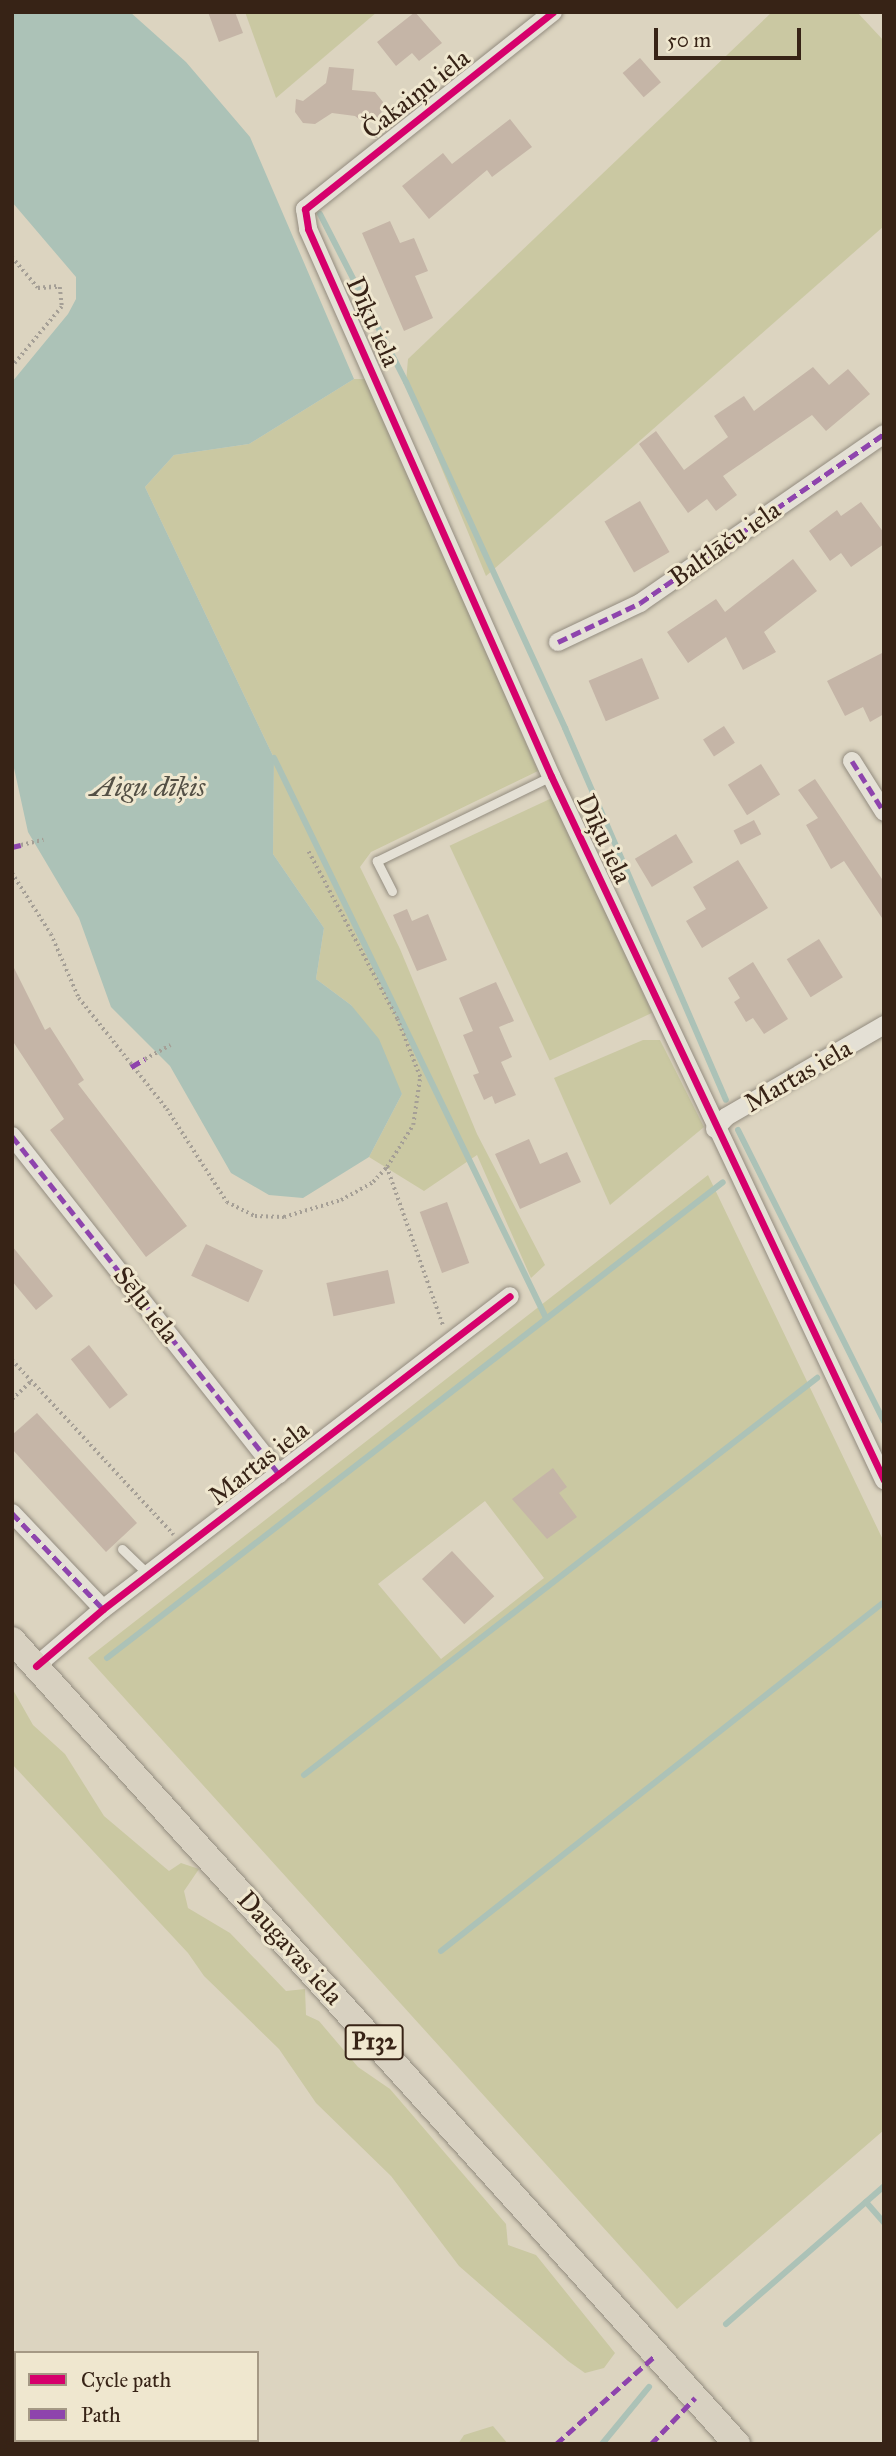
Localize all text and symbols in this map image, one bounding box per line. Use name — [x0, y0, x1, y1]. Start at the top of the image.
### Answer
scale bar — [658, 14, 805, 58]
text: 50 m — [667, 27, 711, 53]
street label: Čakaiņu iela — [356, 42, 476, 146]
street label: Dīķu iela — [339, 272, 407, 372]
street label: Baltlāču iela — [663, 494, 787, 594]
water label: Aigu dīķis — [91, 770, 205, 804]
street label: Dīķu iela — [570, 789, 638, 889]
street label: Martas iela — [739, 1033, 857, 1119]
street label: Sēļu iela — [107, 1261, 185, 1349]
street label: Martas iela — [203, 1414, 315, 1512]
street label: Daugavas iela — [231, 1885, 349, 2011]
road number: P132 — [344, 2022, 404, 2062]
legend — [14, 2351, 259, 2442]
text: Cycle path — [81, 2367, 171, 2393]
text: Path — [81, 2402, 121, 2428]

